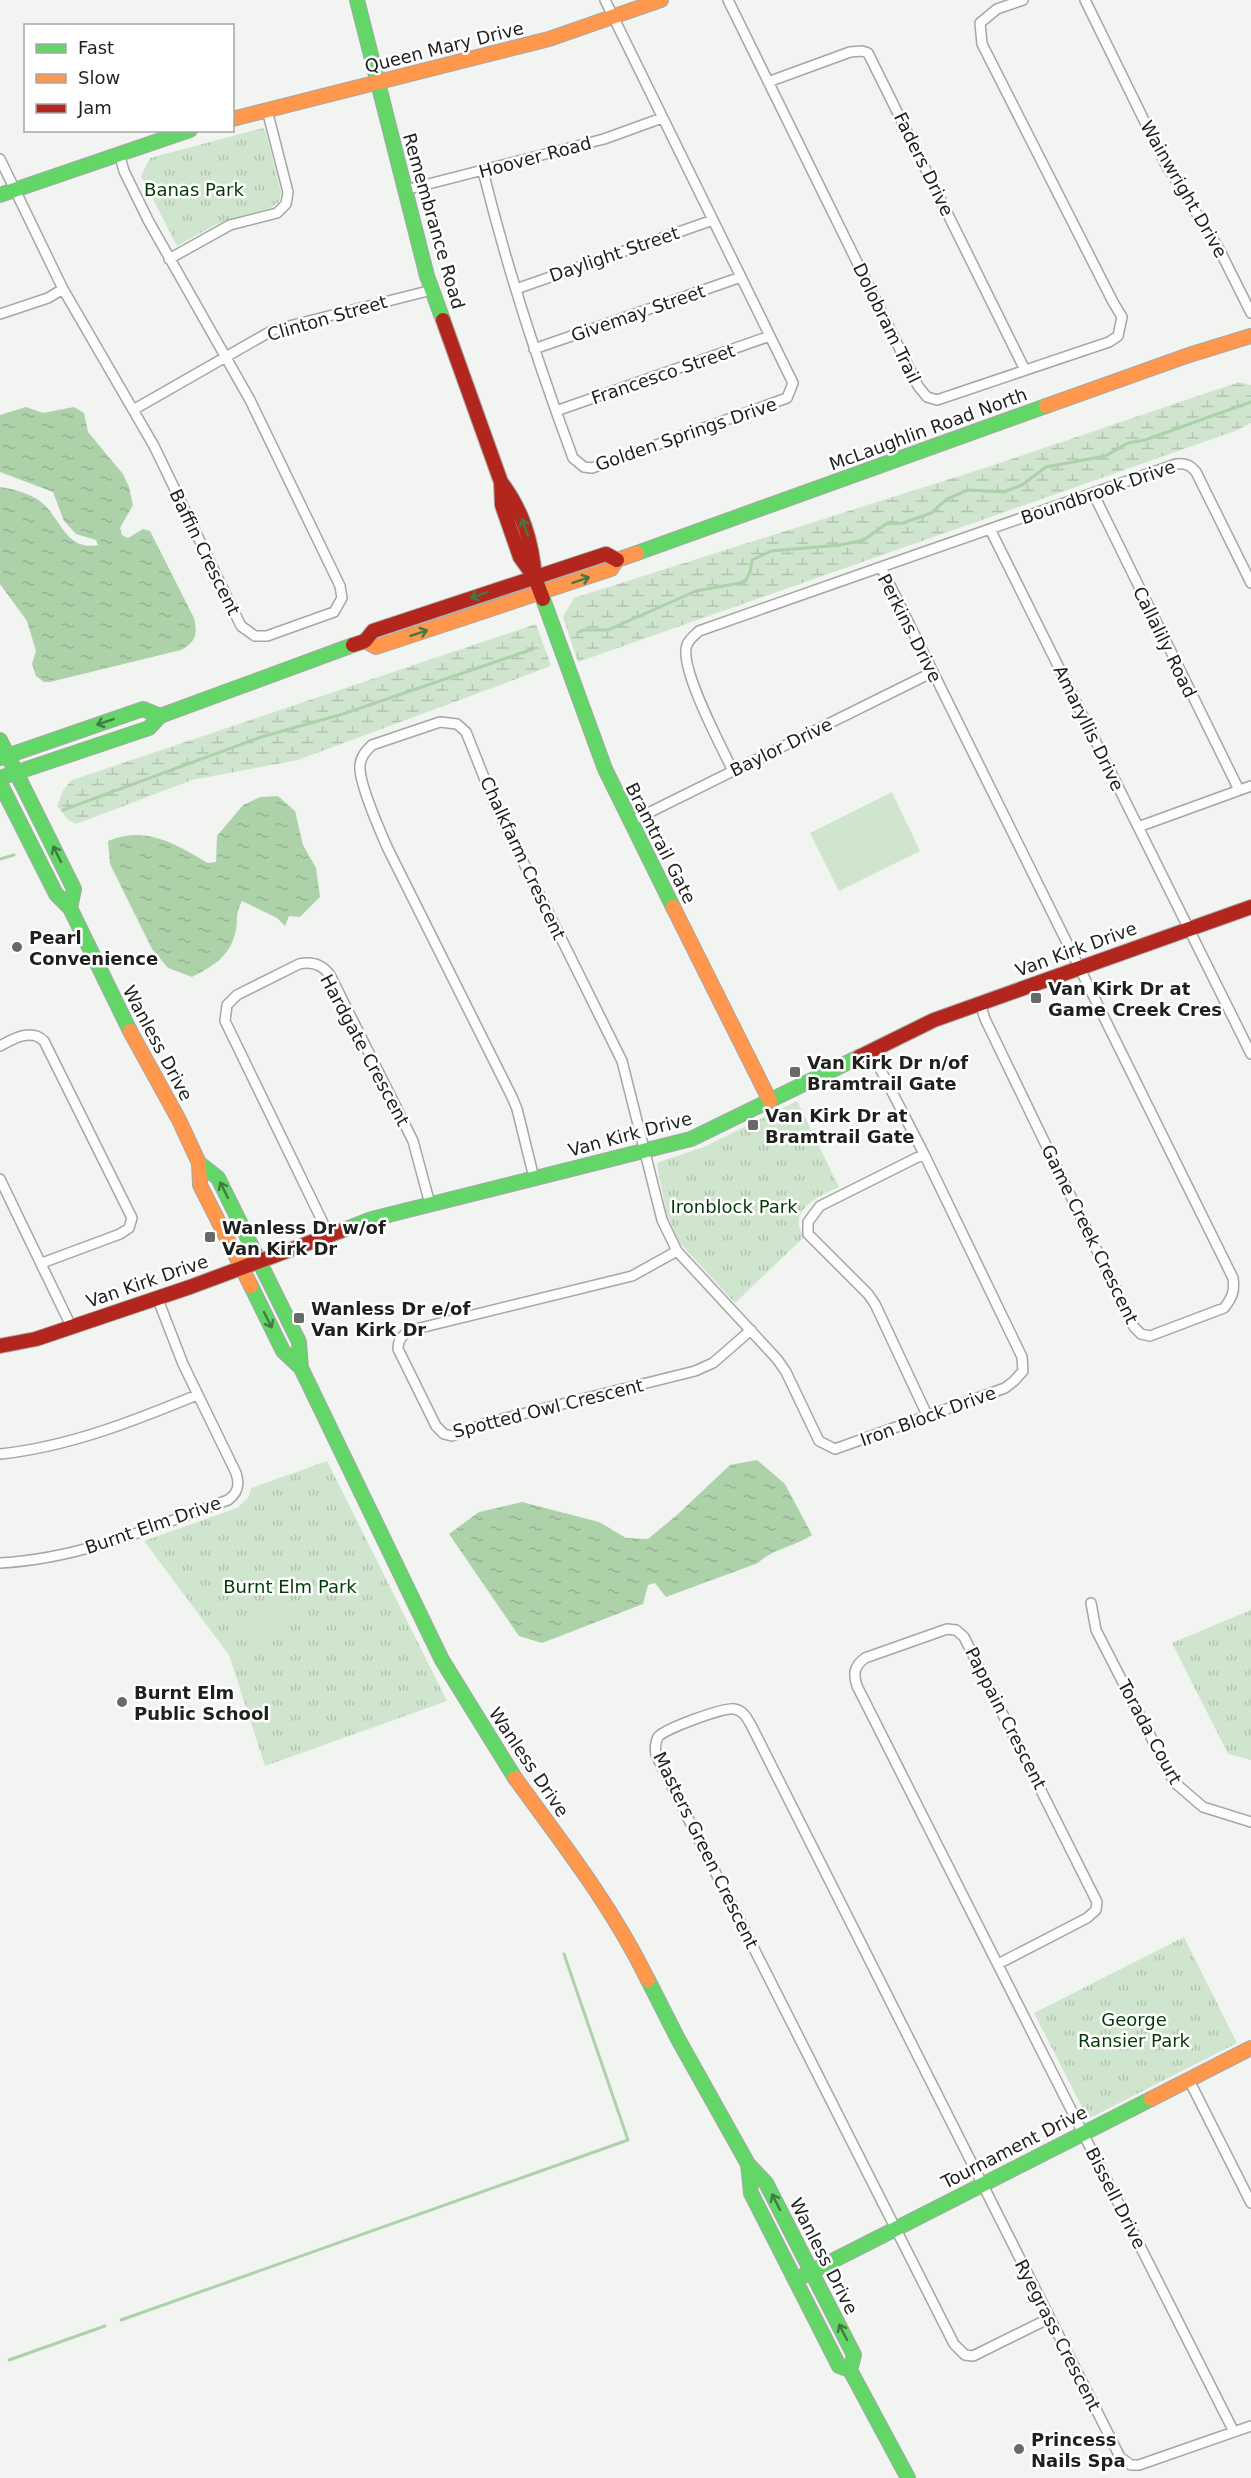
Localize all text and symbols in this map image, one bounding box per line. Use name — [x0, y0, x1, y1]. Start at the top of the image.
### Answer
street label: Queen Mary Drive — [362, 17, 526, 77]
legend — [24, 24, 234, 132]
text: Fast — [78, 37, 114, 58]
text: Slow — [78, 67, 120, 88]
text: Jam — [77, 97, 112, 118]
street label: Faders Drive — [890, 109, 958, 219]
street label: Wainwright Drive — [1136, 117, 1232, 261]
street label: Remembrance Road — [399, 131, 469, 311]
street label: Hoover Road — [476, 132, 594, 182]
park label: Banas Park — [144, 179, 244, 200]
street label: Daylight Street — [546, 222, 682, 286]
street label: Dolobram Trail — [849, 260, 925, 386]
street label: Givemay Street — [568, 280, 708, 346]
street label: Clinton Street — [265, 291, 389, 345]
street label: Francesco Street — [588, 340, 738, 408]
street label: McLaughlin Road North — [826, 383, 1030, 475]
street label: Golden Springs Drive — [592, 393, 780, 475]
street label: Boundbrook Drive — [1018, 456, 1178, 528]
street label: Baffin Crescent — [165, 486, 245, 618]
one-way arrow — [518, 519, 529, 537]
street label: Perkins Drive — [874, 570, 946, 686]
one-way arrow — [571, 573, 590, 584]
street label: Callalily Road — [1129, 583, 1201, 701]
one-way arrow — [470, 590, 489, 601]
one-way arrow — [409, 626, 428, 637]
street label: Amaryllis Drive — [1050, 662, 1128, 794]
street label: Baylor Drive — [726, 713, 836, 781]
one-way arrow — [96, 717, 115, 728]
street label: Chalkfarm Crescent — [476, 773, 570, 943]
street label: Bramtrail Gate — [622, 779, 700, 907]
one-way arrow — [50, 845, 62, 863]
street label: Van Kirk Drive — [1013, 917, 1139, 981]
place label: Pearl Convenience — [29, 927, 158, 969]
marker: Pearl Convenience — [10, 940, 24, 954]
street label: Hardgate Crescent — [316, 971, 414, 1129]
place label: Van Kirk Dr at Game Creek Cres — [1048, 978, 1222, 1020]
street label: Wanless Drive — [119, 982, 197, 1104]
marker: Van Kirk Dr at Game Creek Cres — [1029, 991, 1043, 1005]
place label: Van Kirk Dr n/of Bramtrail Gate — [807, 1052, 968, 1094]
marker: Van Kirk Dr n/of Bramtrail Gate — [788, 1065, 802, 1079]
place label: Van Kirk Dr at Bramtrail Gate — [765, 1105, 914, 1147]
street label: Van Kirk Drive — [566, 1107, 694, 1161]
marker: Van Kirk Dr at Bramtrail Gate — [746, 1118, 760, 1132]
street label: Game Creek Crescent — [1037, 1141, 1143, 1327]
one-way arrow — [218, 1182, 229, 1200]
park label: Ironblock Park — [670, 1196, 798, 1217]
place label: Wanless Dr w/of Van Kirk Dr — [222, 1217, 386, 1259]
marker: Wanless Dr w/of Van Kirk Dr — [203, 1230, 217, 1244]
street label: Van Kirk Drive — [83, 1250, 211, 1312]
place label: Wanless Dr e/of Van Kirk Dr — [311, 1298, 470, 1340]
one-way arrow — [262, 1311, 274, 1329]
marker: Wanless Dr e/of Van Kirk Dr — [292, 1311, 306, 1325]
street label: Spotted Owl Crescent — [451, 1374, 645, 1442]
street label: Iron Block Drive — [857, 1382, 999, 1450]
street label: Burnt Elm Drive — [82, 1492, 224, 1558]
park label: Burnt Elm Park — [223, 1576, 357, 1597]
street label: Pappain Crescent — [961, 1643, 1051, 1793]
street label: Torada Court — [1113, 1675, 1186, 1788]
place label: Burnt Elm Public School — [134, 1682, 270, 1724]
marker: Burnt Elm Public School — [115, 1695, 129, 1709]
street label: Wanless Drive — [485, 1703, 573, 1821]
street label: Masters Green Crescent — [649, 1748, 763, 1952]
park label: George Ransier Park — [1078, 2009, 1191, 2051]
street label: Tournament Drive — [937, 2101, 1090, 2193]
street label: Bissell Drive — [1081, 2144, 1151, 2252]
one-way arrow — [770, 2194, 782, 2212]
street label: Wanless Drive — [786, 2194, 862, 2318]
street label: Ryegrass Crescent — [1011, 2256, 1105, 2414]
one-way arrow — [836, 2324, 848, 2342]
place label: Princess Nails Spa — [1031, 2429, 1126, 2471]
marker: Princess Nails Spa — [1012, 2442, 1026, 2456]

